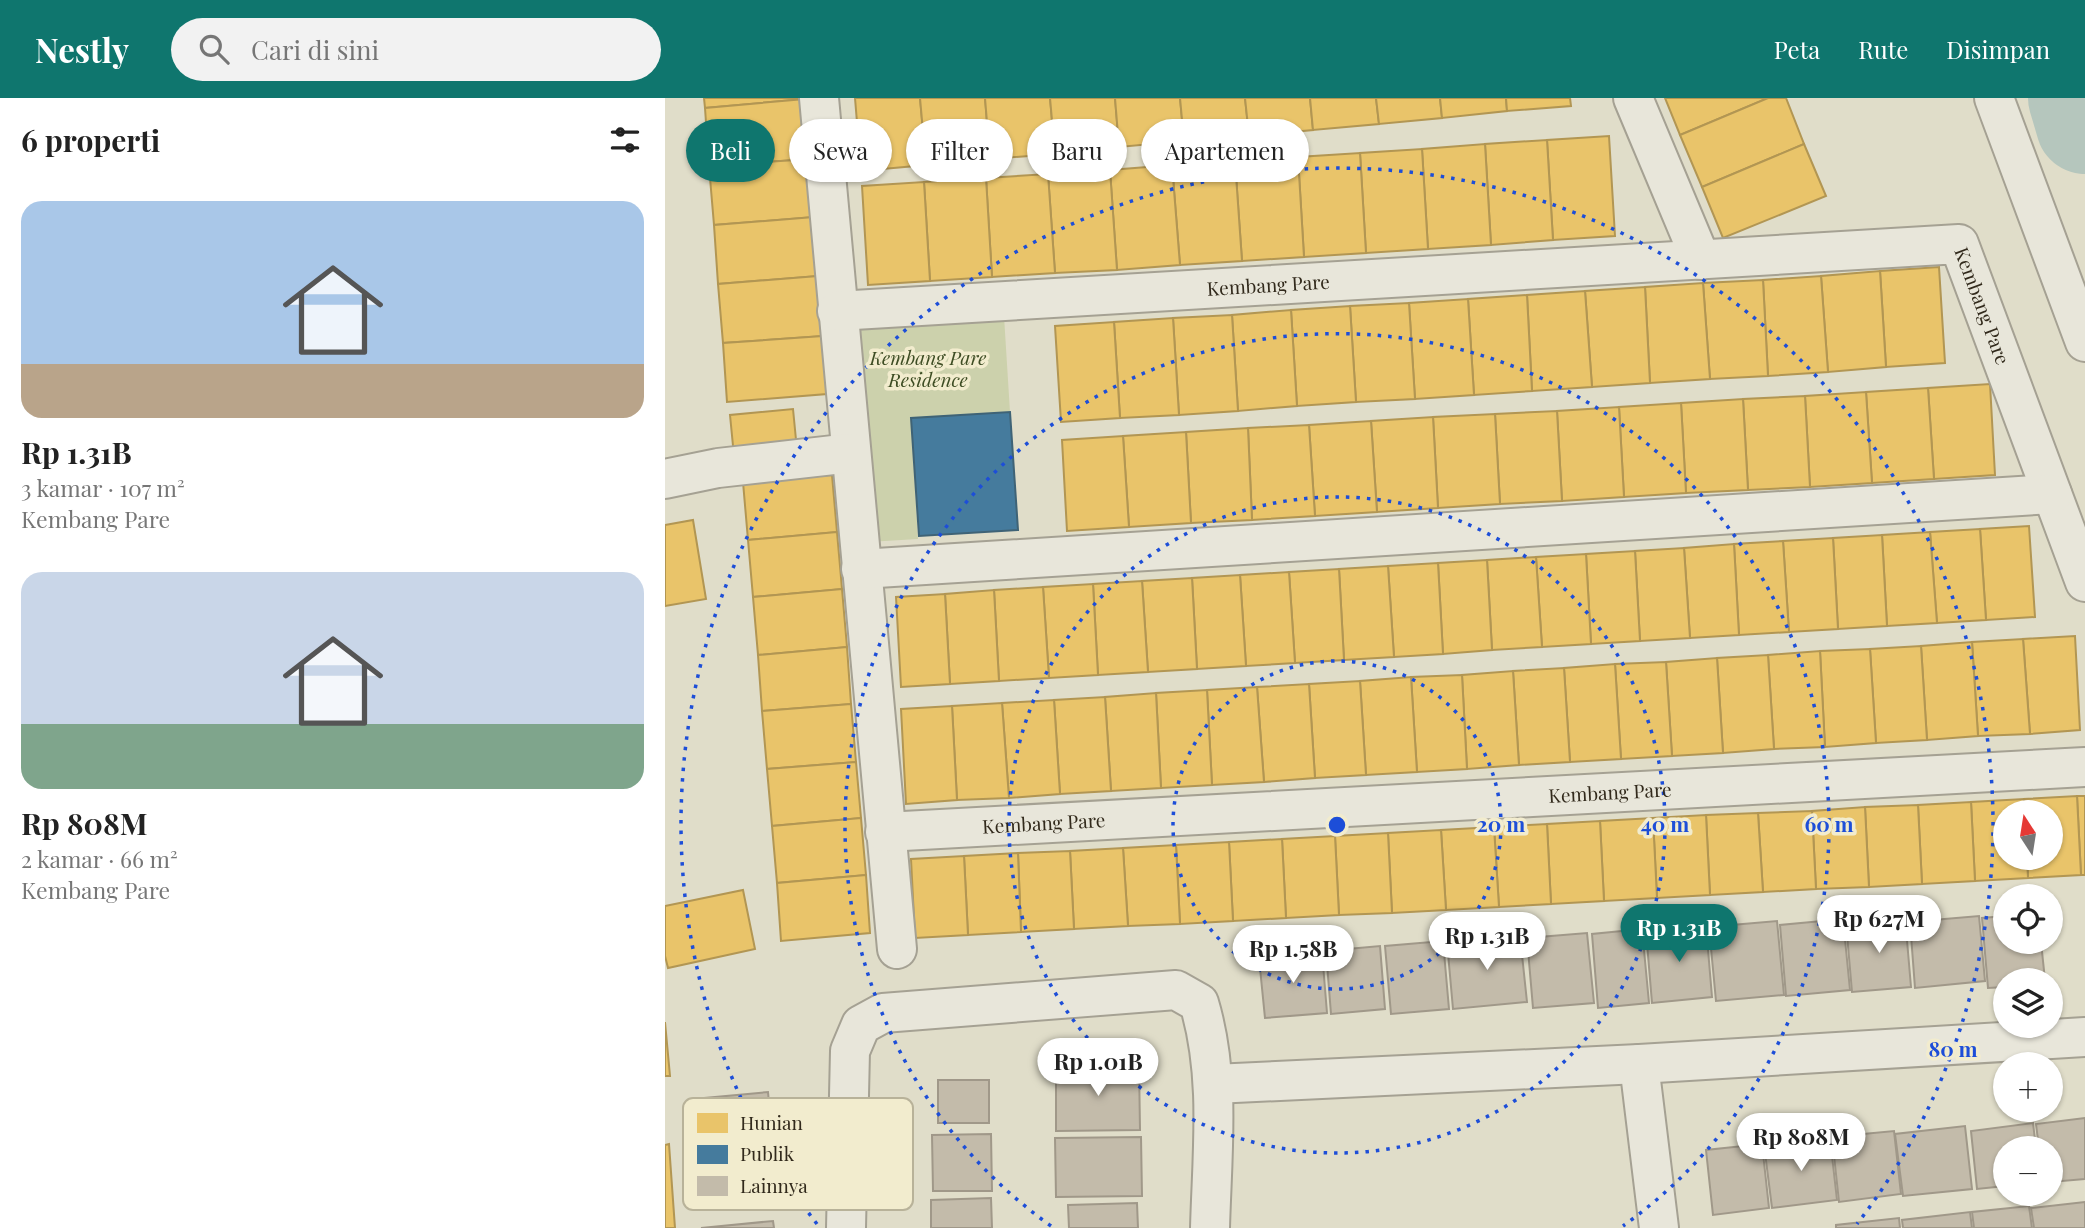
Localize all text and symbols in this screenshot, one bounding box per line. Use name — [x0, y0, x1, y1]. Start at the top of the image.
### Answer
search box — [171, 18, 661, 81]
text: Nestly — [35, 27, 129, 71]
icon: search — [195, 30, 233, 68]
text: Cari di sini — [251, 32, 379, 67]
text: Peta — [1774, 33, 1820, 65]
text: Rute — [1858, 33, 1908, 65]
text: Disimpan — [1946, 33, 2050, 65]
chip: Beli — [686, 119, 775, 182]
chip: Sewa — [789, 119, 892, 182]
chip: Filter — [906, 119, 1013, 182]
chip: Baru — [1027, 119, 1127, 182]
chip: Apartemen — [1141, 119, 1309, 182]
text: 6 properti — [21, 120, 160, 160]
icon: filters — [606, 121, 644, 159]
street label: Kembang Pare — [1949, 243, 2017, 368]
icon: home — [270, 247, 396, 373]
street label: Kembang Pare — [1206, 268, 1330, 301]
park label: Kembang Pare Residence — [869, 344, 986, 392]
text: Rp 1.31B — [21, 432, 132, 472]
text: 3 kamar · 107 m² — [21, 472, 185, 503]
text: Kembang Pare — [21, 503, 170, 534]
icon: home — [270, 618, 396, 744]
street label: Kembang Pare — [1548, 775, 1672, 808]
north arrow — [1993, 800, 2063, 870]
map controls — [1993, 800, 2063, 1206]
text: Rp 808M — [21, 803, 148, 843]
street label: Kembang Pare — [981, 806, 1106, 839]
text: 20 m — [1477, 809, 1525, 837]
text: 40 m — [1641, 809, 1689, 837]
text: 60 m — [1804, 809, 1854, 837]
centre of rings — [1325, 813, 1349, 837]
text: 2 kamar · 66 m² — [21, 843, 178, 874]
text: Kembang Pare — [21, 874, 170, 905]
button: locate — [1993, 884, 2063, 954]
pin: Rp 627M — [1814, 896, 1944, 955]
text: Rp 627M — [1833, 902, 1925, 933]
pin: Rp 1.31B — [1607, 904, 1751, 964]
text: Rp 1.31B — [1637, 911, 1721, 942]
pin: Rp 1.31B — [1415, 912, 1559, 972]
text: Rp 1.31B — [1445, 919, 1529, 950]
pin: Rp 1.58B — [1221, 926, 1365, 985]
text: Rp 1.58B — [1249, 932, 1337, 963]
button: layers — [1993, 968, 2063, 1038]
text: 80 m — [1928, 1034, 1978, 1062]
pin: Rp 1.01B — [1026, 1038, 1170, 1098]
text: Rp 1.01B — [1053, 1045, 1143, 1076]
button: + — [1993, 1052, 2063, 1122]
legend — [683, 1098, 913, 1210]
text: Hunian — [740, 1109, 804, 1135]
pin: Rp 808M — [1736, 1114, 1866, 1173]
text: Rp 808M — [1752, 1120, 1850, 1151]
button: − — [1993, 1136, 2063, 1206]
text: Publik — [740, 1140, 795, 1166]
text: Lainnya — [740, 1172, 808, 1198]

